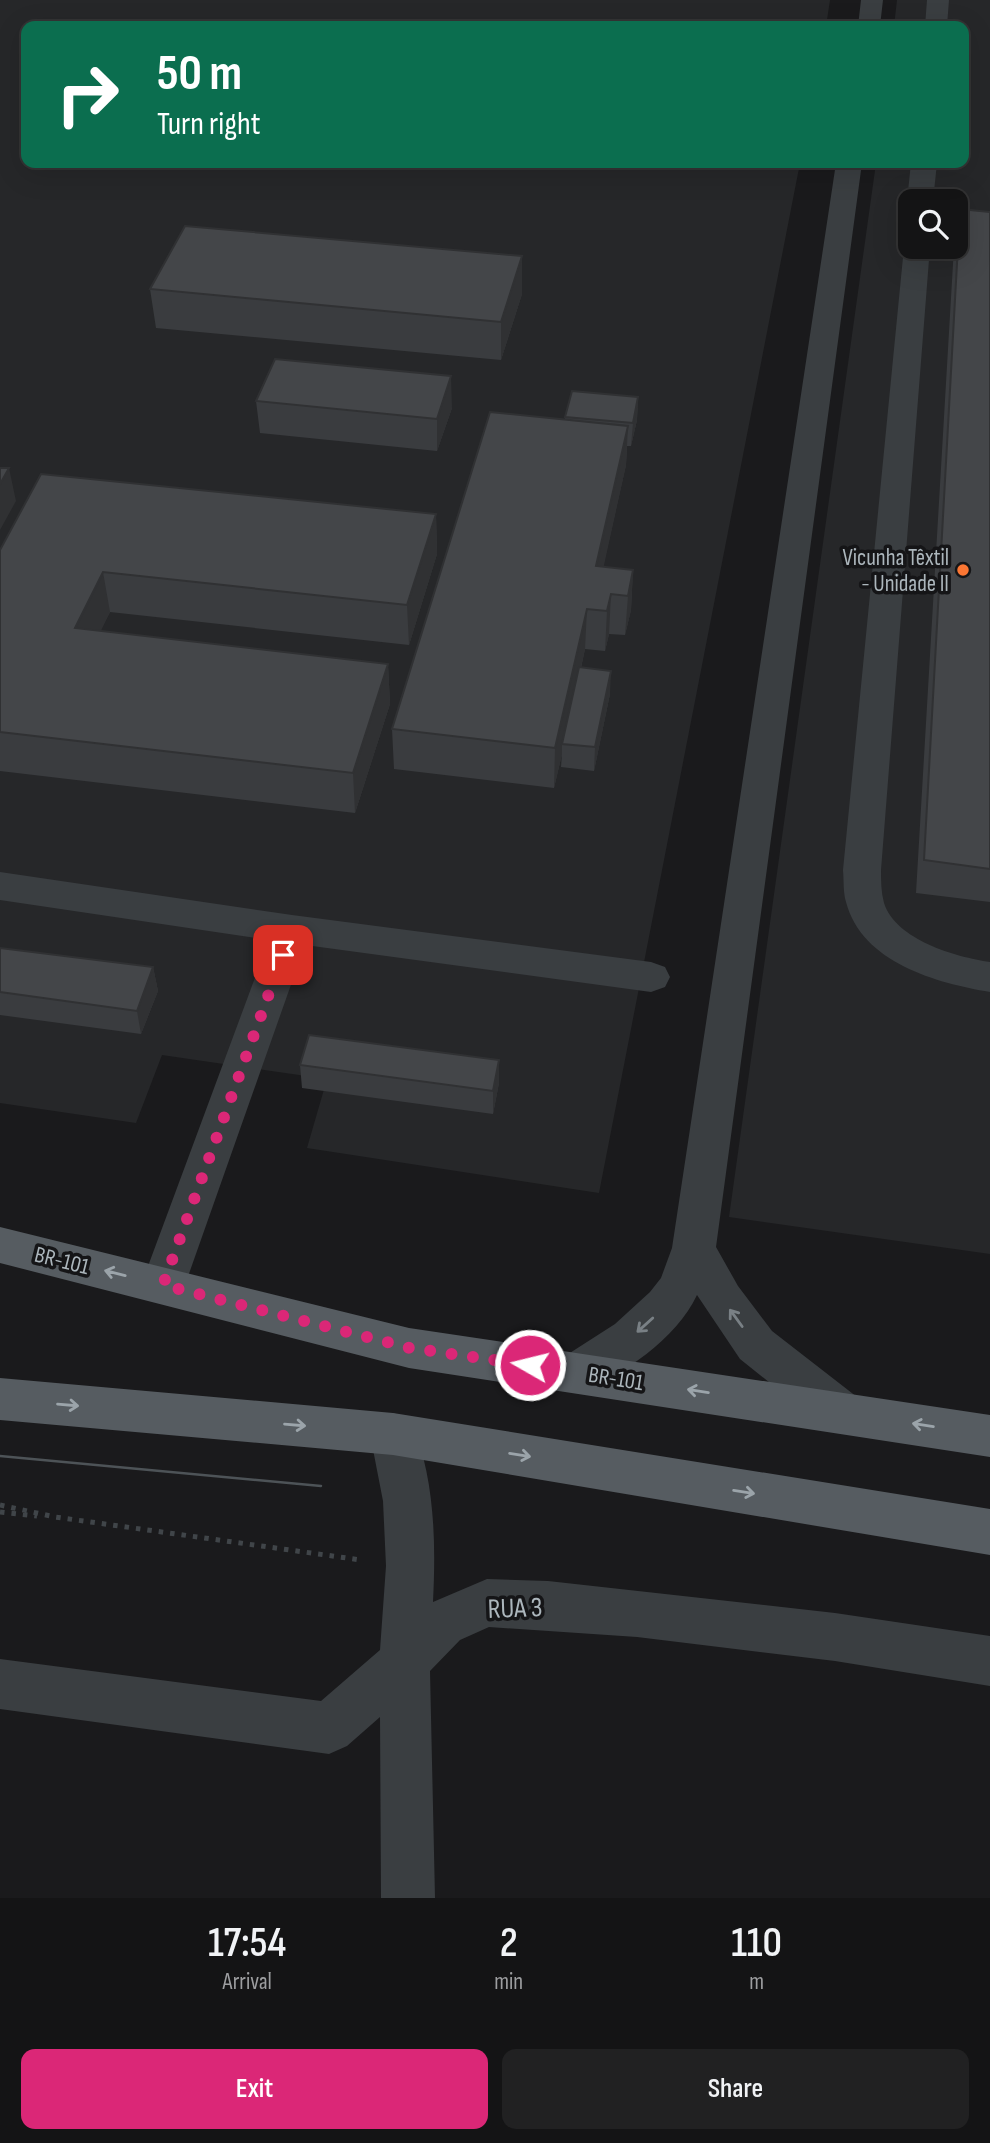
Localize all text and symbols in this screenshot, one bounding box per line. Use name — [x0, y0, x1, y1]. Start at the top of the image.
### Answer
text: 50 m — [157, 45, 242, 104]
icon: right — [42, 49, 133, 140]
text: Turn right — [157, 105, 261, 144]
map controls — [898, 189, 968, 259]
button: search — [898, 189, 968, 259]
place label: Vicunha Têxtil - Unidade II — [842, 544, 949, 598]
marker: Vicunha Têxtil - Unidade II — [955, 562, 971, 578]
pin — [253, 925, 313, 985]
icon: arrive — [264, 936, 302, 974]
street label: BR-101 — [32, 1241, 92, 1281]
one-way arrow — [104, 1266, 127, 1279]
one-way arrow — [729, 1309, 744, 1328]
one-way arrow — [636, 1317, 654, 1333]
position arrow — [493, 1328, 567, 1402]
street label: BR-101 — [586, 1361, 645, 1397]
one-way arrow — [687, 1384, 710, 1397]
one-way arrow — [56, 1399, 79, 1412]
one-way arrow — [912, 1418, 934, 1431]
one-way arrow — [283, 1419, 305, 1432]
one-way arrow — [508, 1449, 531, 1462]
one-way arrow — [733, 1486, 755, 1499]
street label: RUA 3 — [487, 1591, 543, 1626]
text: 17:54 — [208, 1918, 286, 1969]
text: 2 — [500, 1918, 518, 1969]
text: 110 — [731, 1918, 782, 1969]
text: Arrival — [222, 1968, 272, 1996]
text: min — [494, 1968, 523, 1996]
text: m — [749, 1968, 764, 1996]
button: Exit — [21, 2049, 488, 2129]
button: Share — [502, 2049, 969, 2129]

